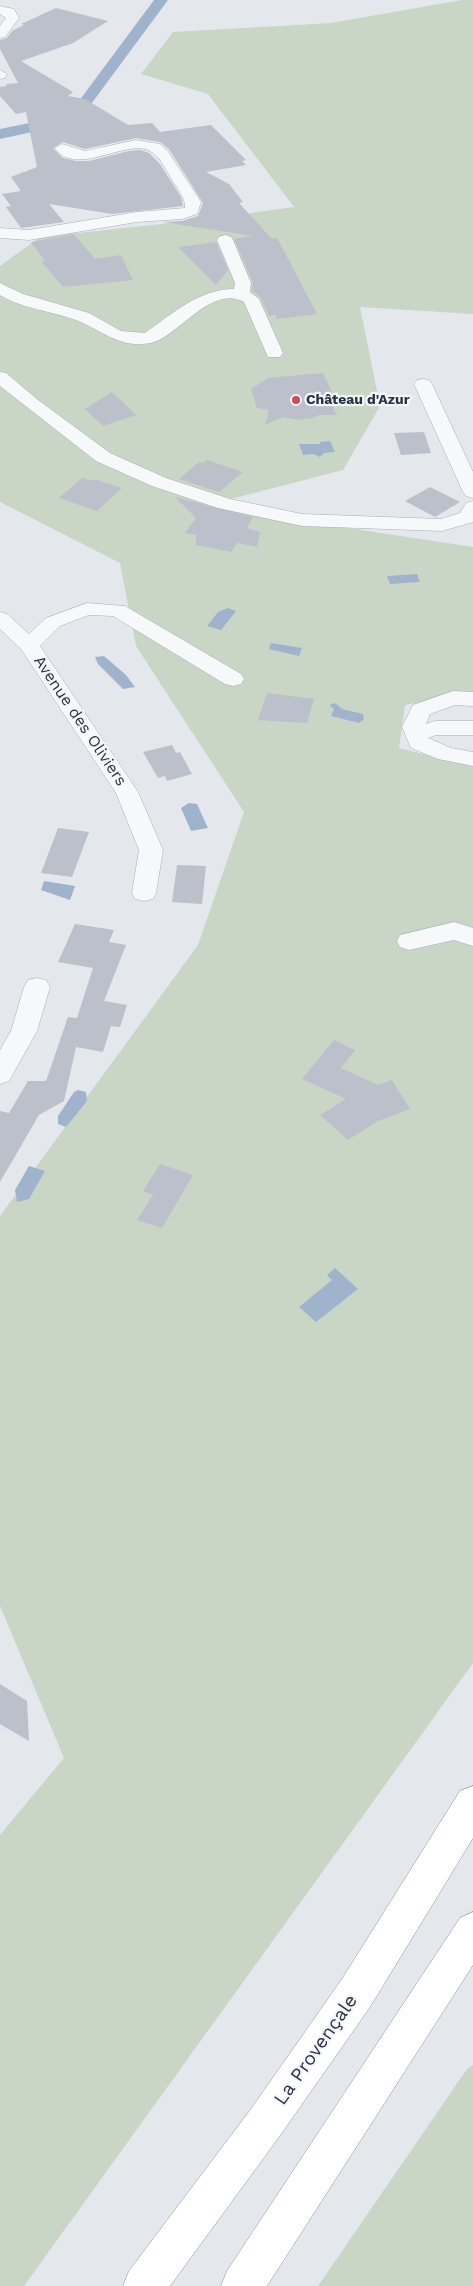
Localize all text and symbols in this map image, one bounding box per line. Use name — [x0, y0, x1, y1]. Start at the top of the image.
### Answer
place label: Château d'Azur — [306, 392, 410, 408]
marker: Château d'Azur — [290, 394, 302, 406]
street label: Avenue des Oliviers — [29, 652, 131, 790]
street label: La Provençale — [269, 1990, 363, 2110]

